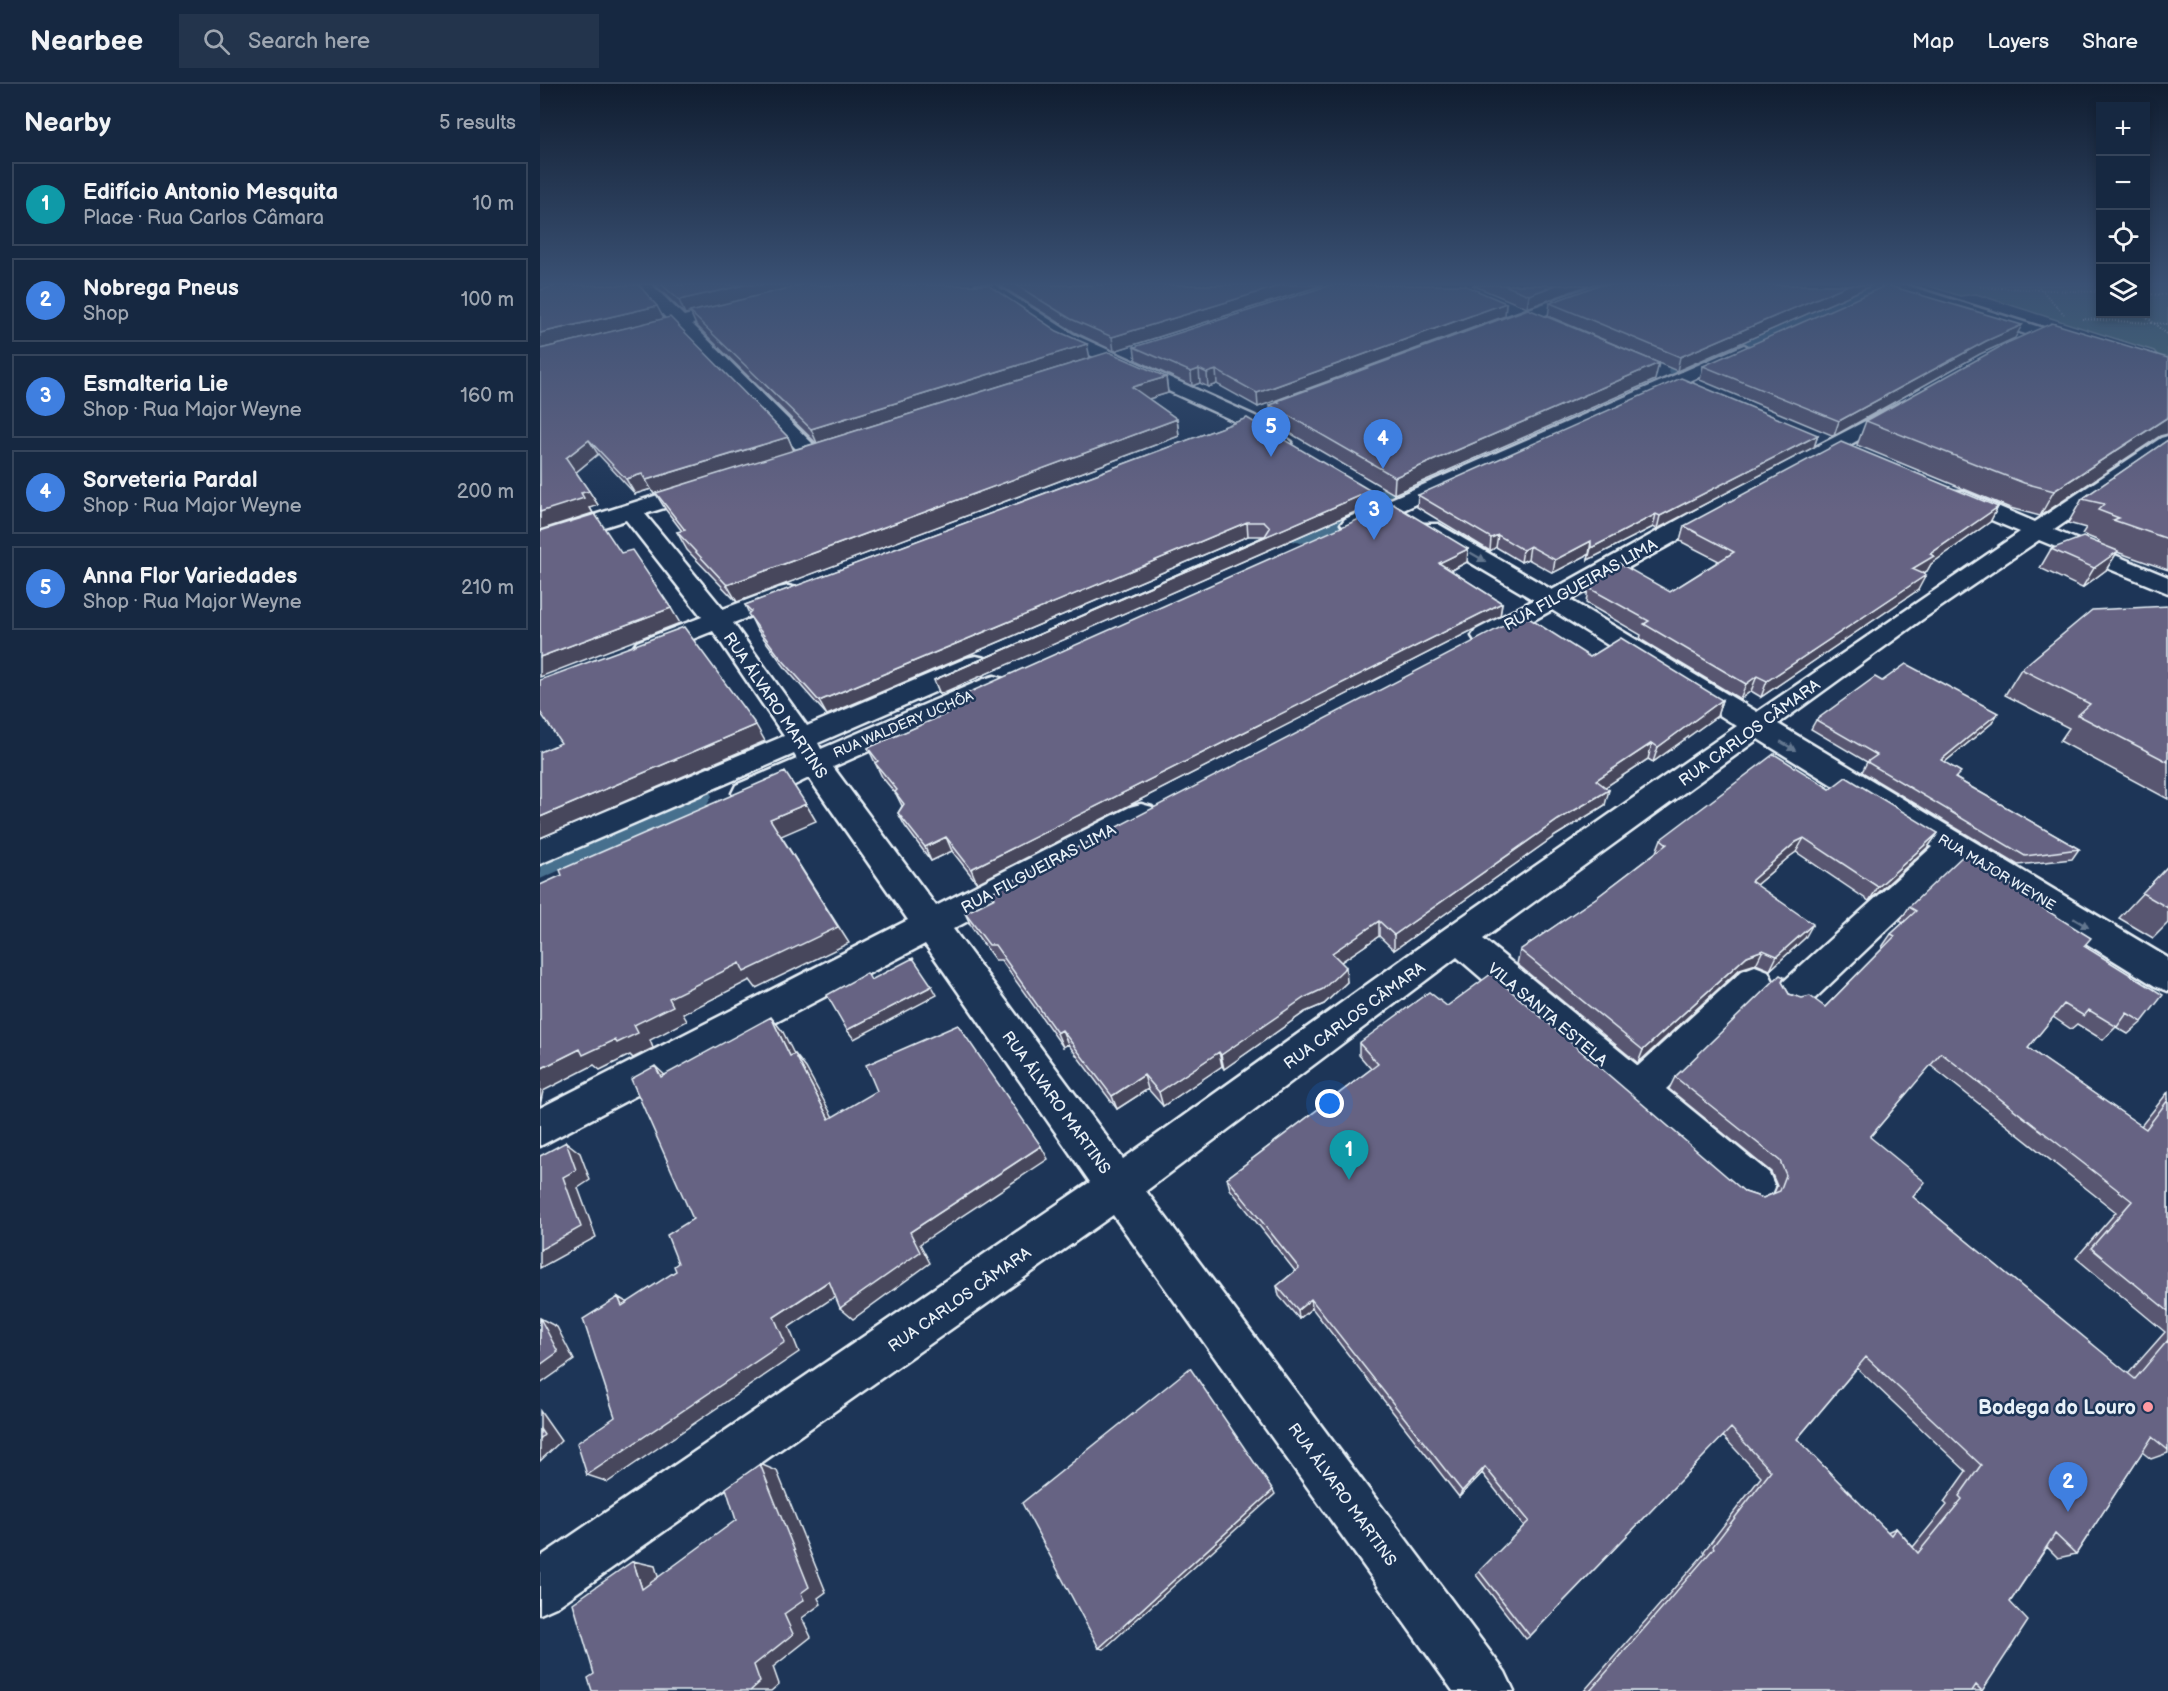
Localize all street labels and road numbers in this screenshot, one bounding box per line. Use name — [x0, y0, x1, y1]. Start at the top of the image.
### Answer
street label: RUA FILGUEIRAS LIMA — [1501, 535, 1661, 635]
street label: RUA ÁLVARO MARTINS — [719, 628, 832, 782]
street label: RUA CARLOS CÂMARA — [1674, 674, 1824, 791]
street label: RUA WALDERY UCHÔA — [830, 686, 976, 762]
street label: RUA FILGUEIRAS LIMA — [958, 820, 1119, 918]
street label: RUA MAJOR WEYNE — [1935, 831, 2059, 914]
street label: RUA CARLOS CÂMARA — [1279, 957, 1429, 1074]
street label: VILA SANTA ESTELA — [1483, 960, 1611, 1071]
street label: RUA ÁLVARO MARTINS — [998, 1027, 1116, 1178]
street label: RUA CARLOS CÂMARA — [884, 1242, 1035, 1357]
street label: RUA ÁLVARO MARTINS — [1284, 1419, 1402, 1570]

